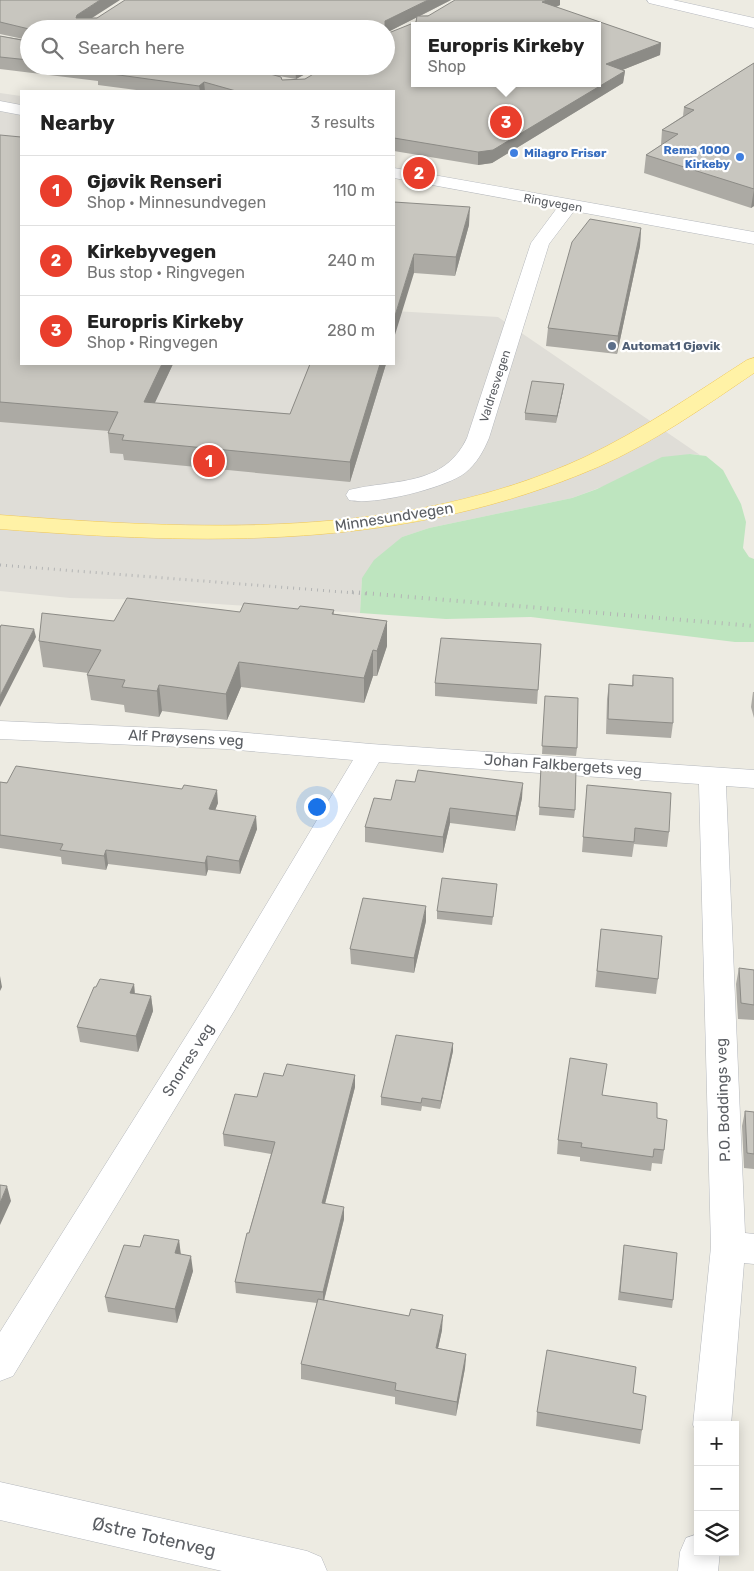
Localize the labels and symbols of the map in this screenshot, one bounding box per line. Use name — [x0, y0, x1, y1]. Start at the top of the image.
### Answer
pin: 3 — [490, 103, 522, 141]
place label: Rema 1000 Kirkeby — [664, 143, 730, 171]
place label: Milagro Frisør — [524, 146, 607, 160]
marker: Milagro Frisør — [508, 147, 520, 159]
marker: Rema 1000 Kirkeby — [734, 151, 746, 163]
pin: 2 — [403, 154, 435, 192]
street label: Ringvegen — [522, 191, 584, 215]
place label: Automat1 Gjøvik — [622, 339, 720, 353]
marker: Automat1 Gjøvik — [606, 340, 618, 352]
street label: Valdresvegen — [477, 348, 513, 424]
pin: 1 — [193, 442, 225, 480]
street label: Minnesundvegen — [333, 499, 455, 535]
street label: Alf Prøysens veg — [128, 726, 244, 750]
street label: Johan Falkbergets veg — [483, 750, 643, 780]
your location — [304, 794, 330, 820]
street label: Snorres veg — [158, 1020, 218, 1100]
street label: P.O. Boddings veg — [712, 1038, 734, 1162]
street label: Østre Totenveg — [90, 1512, 218, 1562]

